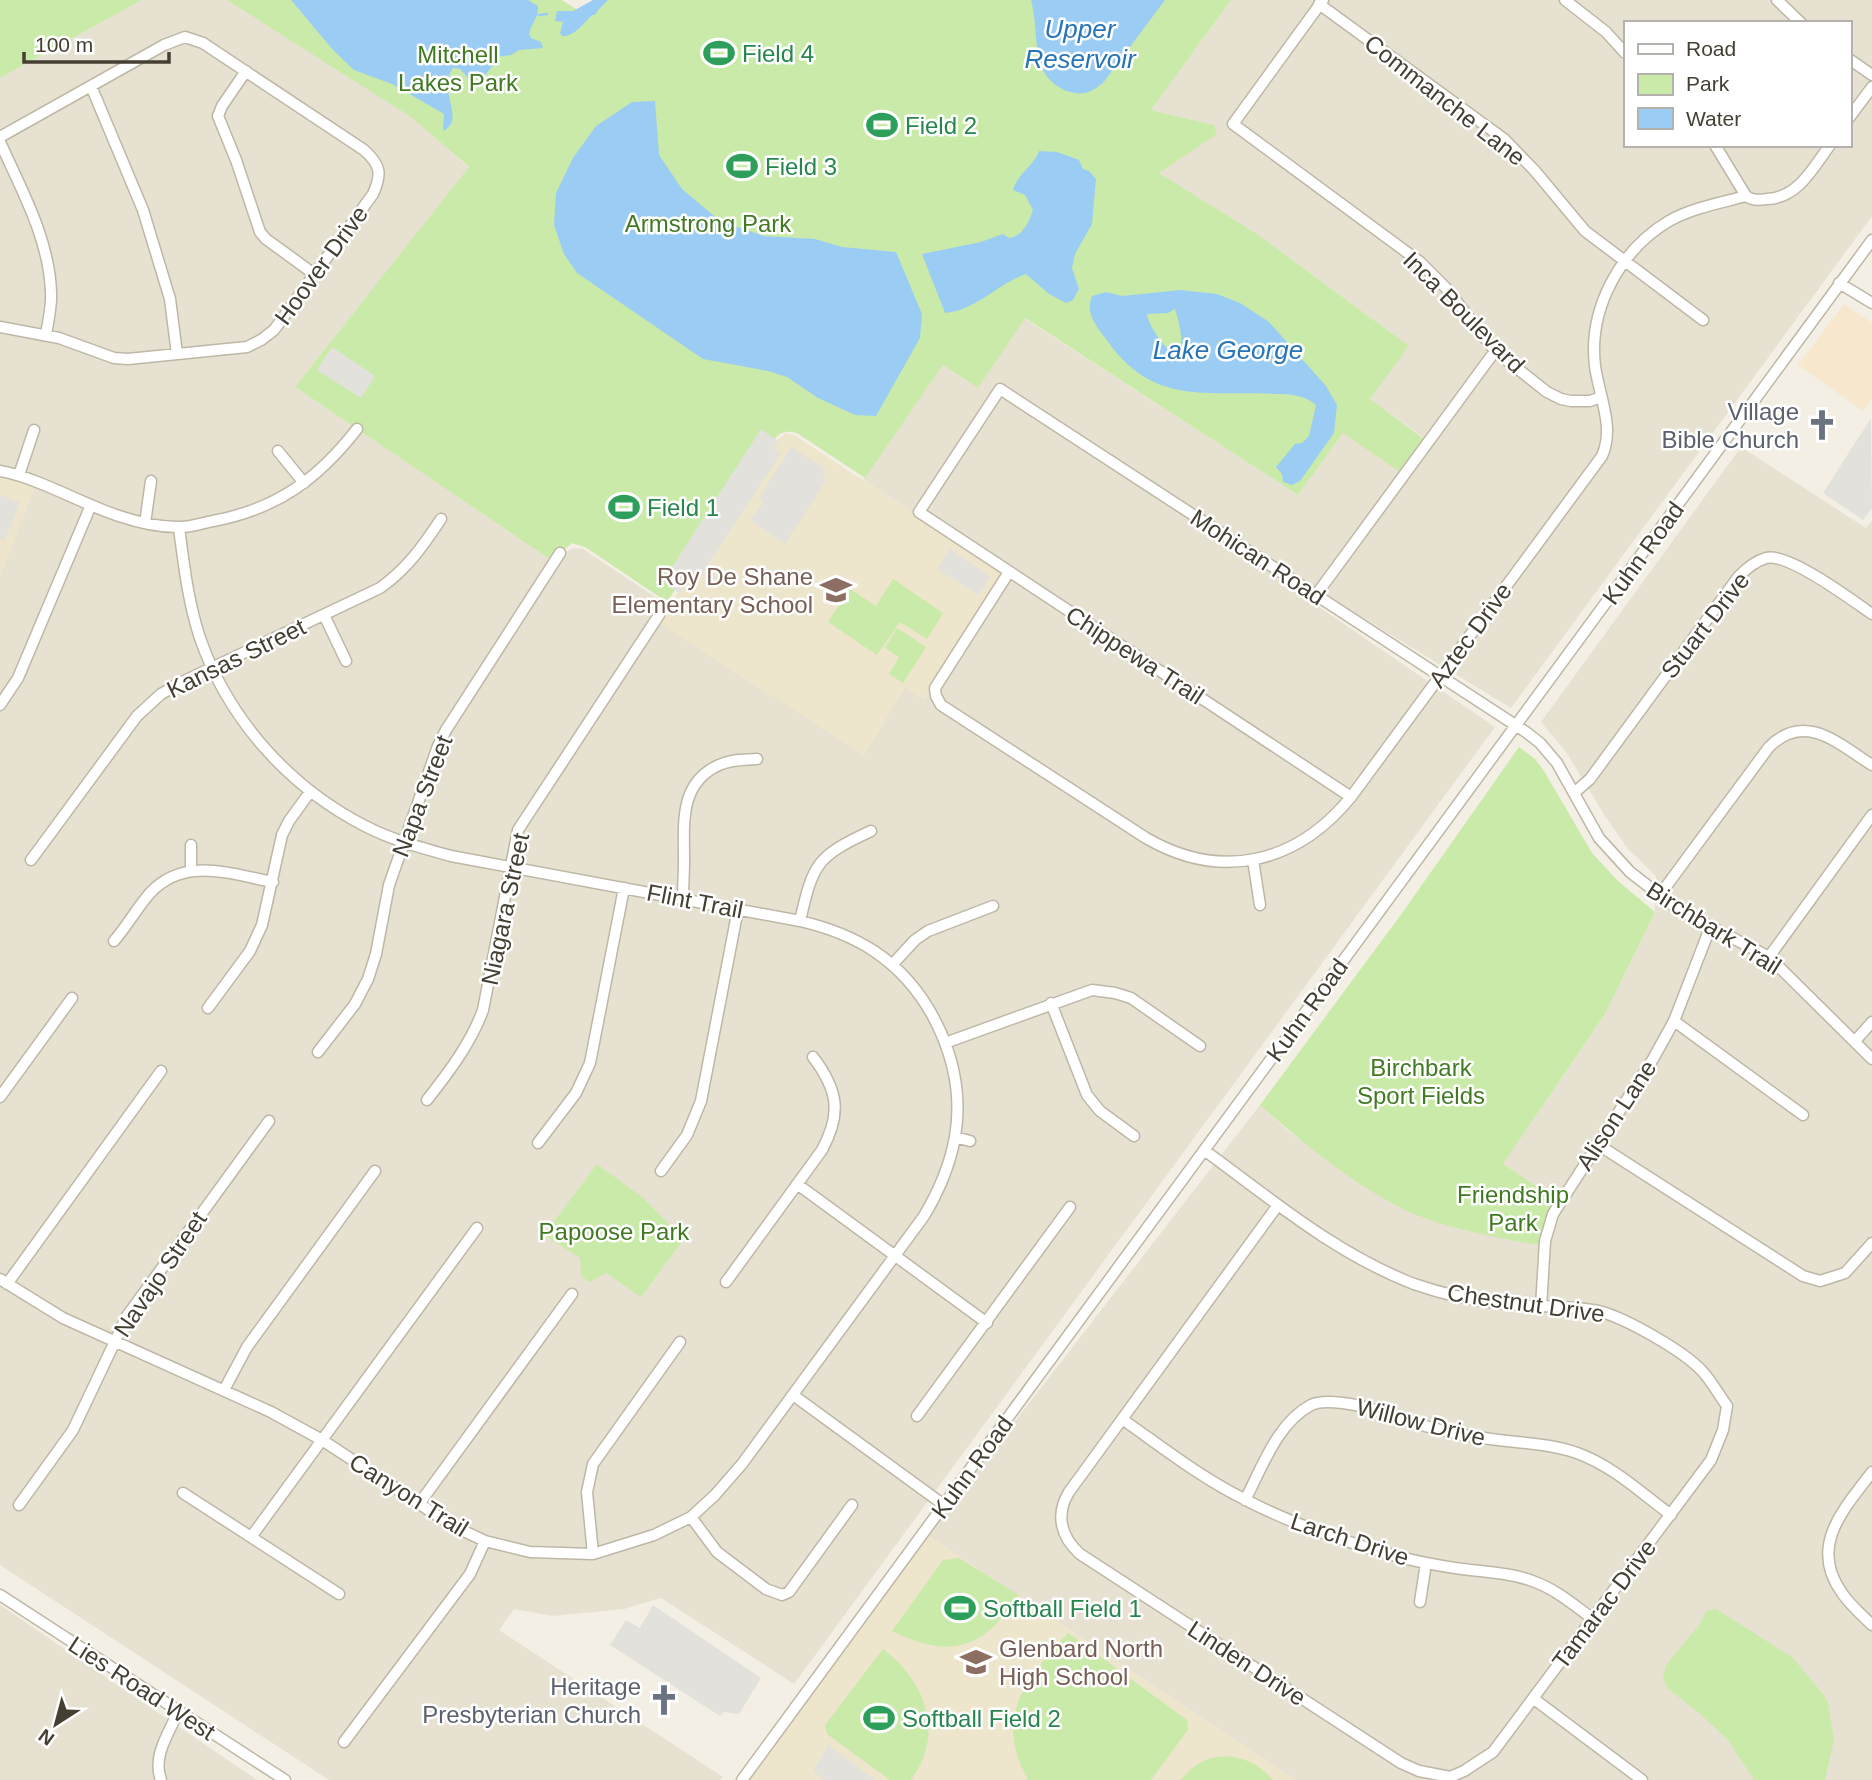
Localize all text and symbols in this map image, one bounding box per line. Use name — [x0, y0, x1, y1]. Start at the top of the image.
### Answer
water label: Upper Reservoir — [1024, 14, 1137, 74]
scale bar — [24, 21, 170, 65]
legend — [1624, 21, 1851, 147]
street label: Commanche Lane — [1359, 29, 1531, 171]
text: 100 m — [35, 33, 93, 56]
sports icon: Field 4 — [702, 36, 736, 70]
text: Road — [1686, 37, 1736, 60]
place label: Field 4 — [742, 40, 814, 67]
park label: Mitchell Lakes Park — [398, 41, 519, 96]
text: Park — [1686, 72, 1730, 95]
text: Water — [1686, 107, 1741, 130]
sports icon: Field 2 — [865, 108, 899, 142]
place label: Field 2 — [905, 112, 977, 139]
sports icon: Field 3 — [725, 149, 759, 183]
place label: Field 3 — [765, 153, 837, 180]
street label: Hoover Drive — [269, 200, 373, 330]
park label: Armstrong Park — [625, 210, 792, 237]
street label: Inca Boulevard — [1398, 246, 1530, 378]
water label: Lake George — [1153, 335, 1303, 365]
place label: Village Bible Church — [1662, 398, 1799, 453]
church icon: Village Bible Church — [1805, 408, 1839, 442]
sports icon: Field 1 — [607, 490, 641, 524]
place label: Field 1 — [647, 494, 719, 521]
street label: Kuhn Road — [1597, 496, 1689, 610]
street label: Mohican Road — [1186, 504, 1330, 610]
place label: Roy De Shane Elementary School — [612, 563, 813, 618]
street label: Stuart Drive — [1655, 567, 1755, 683]
school or university icon: Roy De Shane Elementary School — [819, 573, 853, 607]
street label: Aztec Drive — [1423, 577, 1517, 693]
street label: Chippewa Trail — [1061, 600, 1209, 710]
street label: Kansas Street — [162, 613, 310, 703]
street label: Napa Street — [386, 731, 458, 861]
street label: Niagara Street — [476, 830, 534, 987]
street label: Birchbark Trail — [1642, 876, 1786, 980]
street label: Flint Trail — [645, 878, 745, 924]
street label: Kuhn Road — [1261, 953, 1353, 1067]
park label: Birchbark Sport Fields — [1357, 1054, 1485, 1109]
street label: Alison Lane — [1571, 1055, 1661, 1175]
park label: Friendship Park — [1457, 1181, 1569, 1236]
street label: Navajo Street — [108, 1206, 212, 1342]
park label: Papoose Park — [539, 1218, 690, 1245]
street label: Chestnut Drive — [1446, 1279, 1606, 1327]
street label: Willow Drive — [1354, 1393, 1488, 1451]
street label: Kuhn Road — [926, 1410, 1018, 1524]
street label: Canyon Trail — [345, 1448, 473, 1542]
street label: Larch Drive — [1287, 1507, 1413, 1571]
street label: Tamarac Drive — [1547, 1534, 1661, 1674]
sports icon: Softball Field 1 — [943, 1591, 977, 1625]
place label: Softball Field 1 — [983, 1595, 1142, 1622]
street label: Linden Drive — [1183, 1615, 1311, 1711]
street label: Lies Road West — [64, 1631, 220, 1746]
place label: Glenbard North High School — [999, 1635, 1163, 1690]
school or university icon: Glenbard North High School — [959, 1645, 993, 1679]
place label: Heritage Presbyterian Church — [422, 1673, 641, 1728]
church icon: Heritage Presbyterian Church — [647, 1683, 681, 1717]
north arrow — [21, 1689, 91, 1759]
sports icon: Softball Field 2 — [862, 1701, 896, 1735]
place label: Softball Field 2 — [902, 1705, 1061, 1732]
text: N — [35, 1725, 58, 1750]

